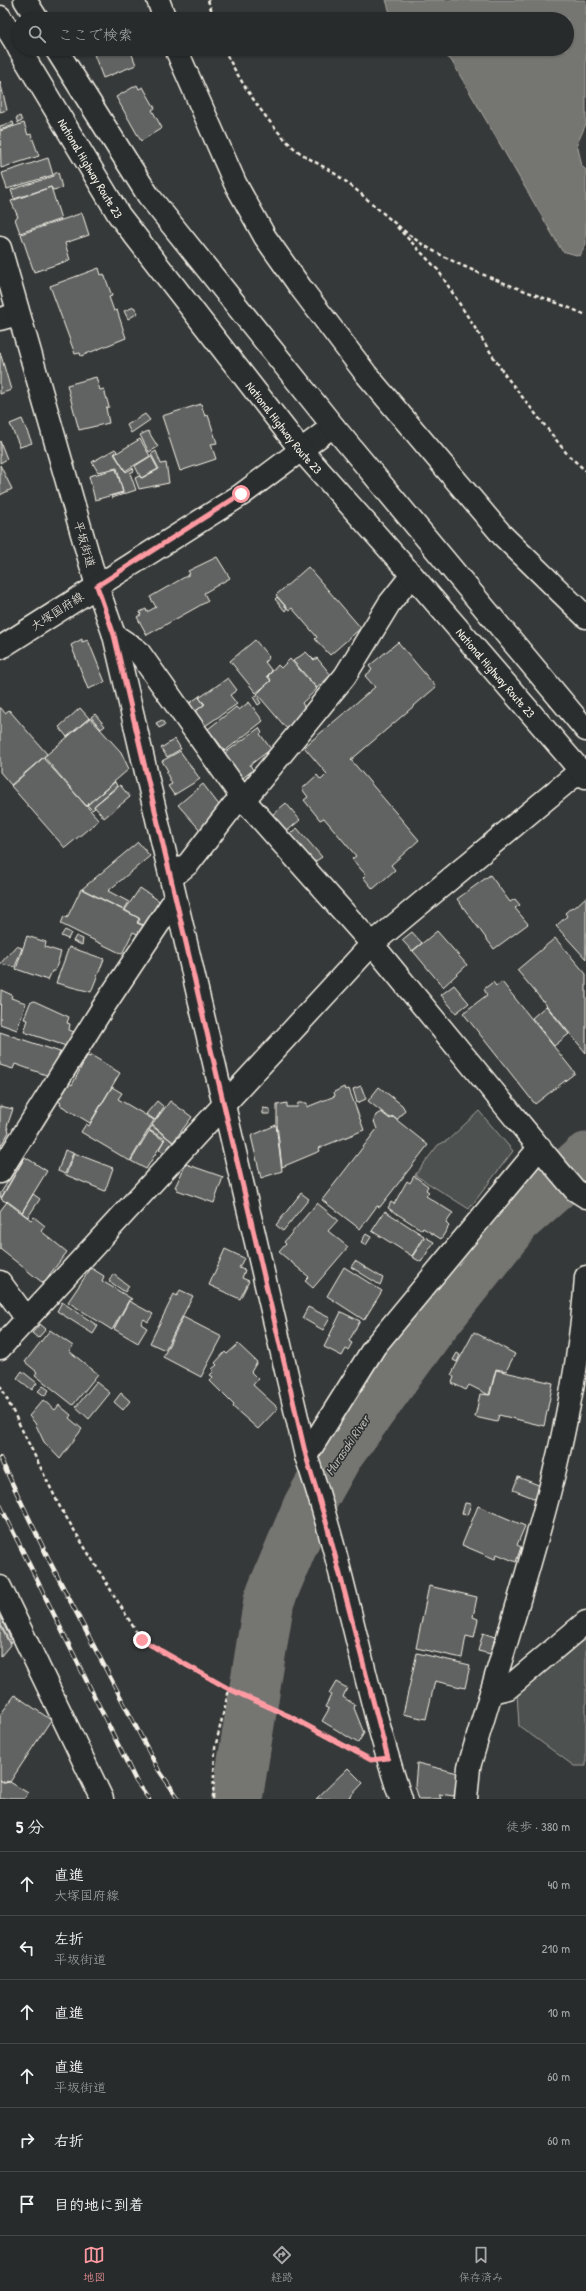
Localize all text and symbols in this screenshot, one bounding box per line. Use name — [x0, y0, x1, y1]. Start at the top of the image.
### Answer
search box — [12, 12, 574, 56]
icon: search — [26, 23, 48, 45]
text: ここで検索 — [58, 24, 133, 45]
street label: National Highway Route 23 — [54, 115, 127, 221]
street label: National Highway Route 23 — [242, 378, 326, 477]
route start — [232, 485, 250, 503]
street label: 平坂街道 — [70, 519, 100, 569]
street label: 大塚国府線 — [27, 588, 87, 634]
street label: National Highway Route 23 — [453, 624, 540, 721]
water label: Murasaki River — [320, 1410, 375, 1478]
route end — [133, 1631, 151, 1649]
text: 5 分 — [16, 1815, 44, 1838]
text: 徒歩 · 380 m — [506, 1817, 570, 1835]
text: 直進 — [54, 1864, 84, 1885]
icon: ahead — [16, 1873, 38, 1895]
text: 40 m — [547, 1875, 570, 1893]
text: 大塚国府線 — [54, 1886, 119, 1904]
text: 左折 — [54, 1928, 84, 1949]
icon: left — [16, 1937, 38, 1959]
text: 210 m — [542, 1939, 570, 1957]
text: 平坂街道 — [54, 1950, 106, 1968]
icon: ahead — [16, 2001, 38, 2023]
text: 直進 — [54, 2002, 84, 2023]
text: 10 m — [548, 2003, 570, 2021]
text: 直進 — [54, 2056, 84, 2077]
icon: ahead — [16, 2065, 38, 2087]
text: 60 m — [547, 2067, 570, 2085]
text: 平坂街道 — [54, 2078, 106, 2096]
icon: right — [16, 2129, 38, 2151]
text: 右折 — [54, 2130, 84, 2151]
text: 60 m — [547, 2131, 570, 2149]
icon: arrive — [16, 2193, 38, 2215]
text: 目的地に到着 — [54, 2194, 144, 2215]
tab: 地図 — [83, 2244, 105, 2284]
tab: 経路 — [271, 2244, 293, 2284]
tab: 保存済み — [459, 2244, 503, 2284]

